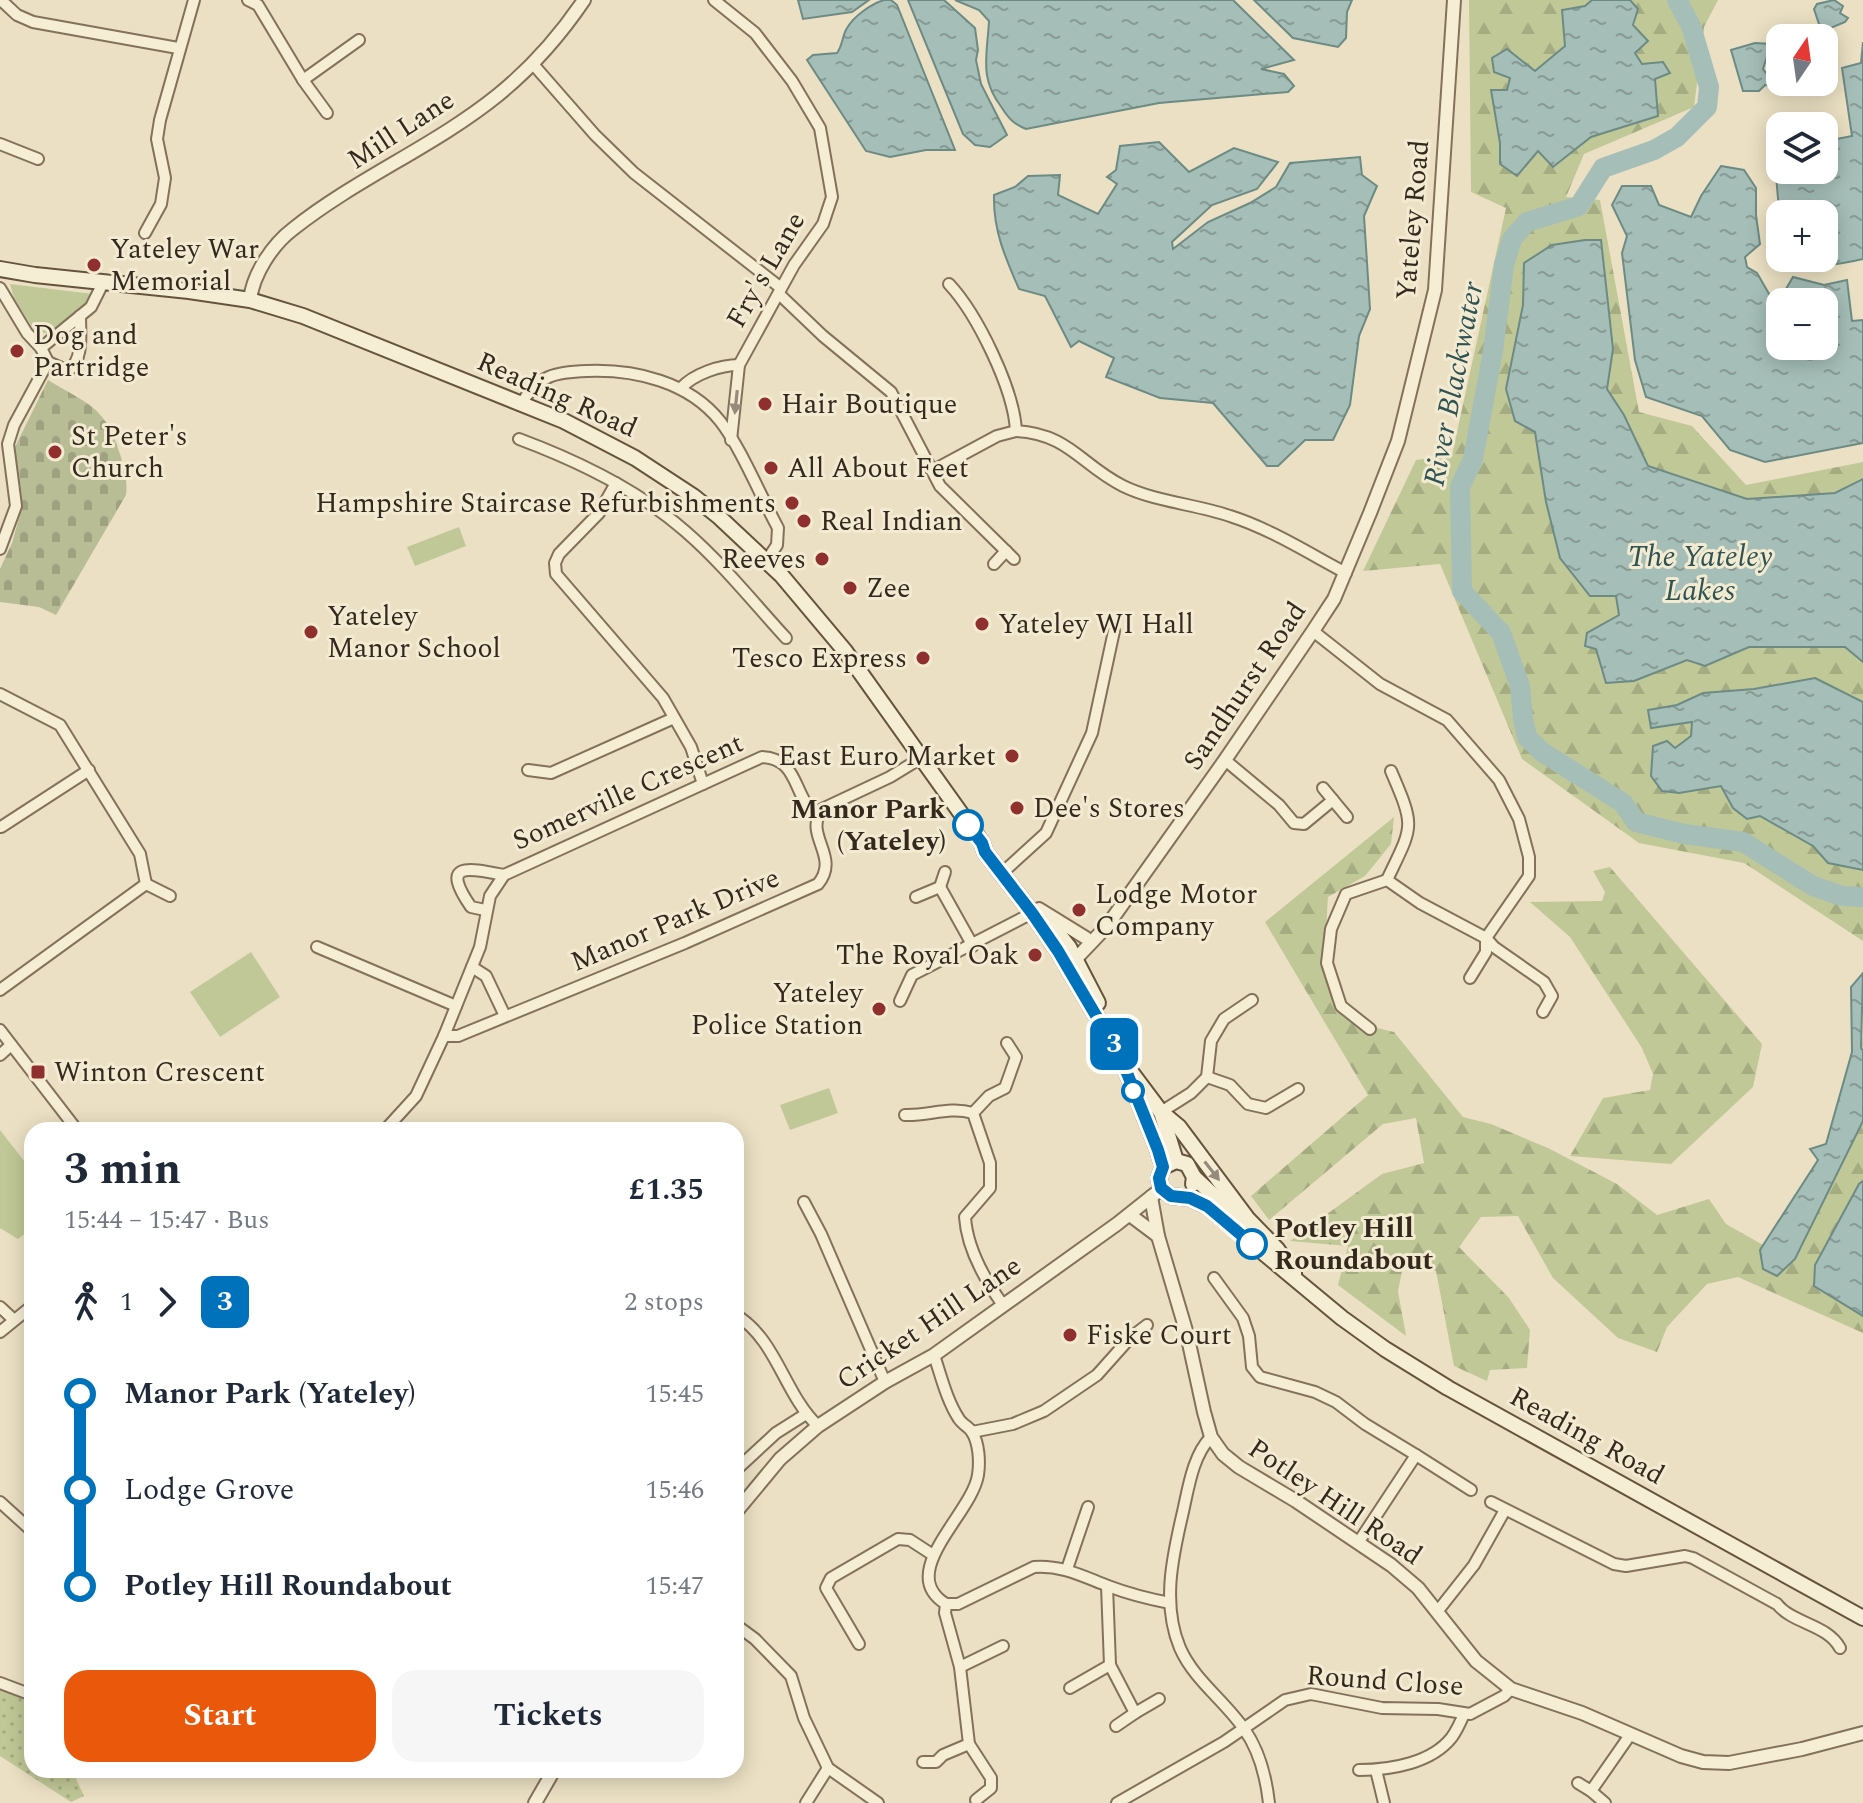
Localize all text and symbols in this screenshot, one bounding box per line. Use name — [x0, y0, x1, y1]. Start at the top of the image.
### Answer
north arrow — [1766, 24, 1838, 96]
map controls — [1766, 24, 1838, 360]
street label: Mill Lane — [339, 79, 463, 181]
button: layers — [1766, 112, 1838, 184]
street label: Yateley Road — [1385, 138, 1441, 302]
button: + — [1766, 200, 1838, 272]
street label: Fry's Lane — [715, 204, 817, 336]
place label: Yateley War Memorial — [110, 228, 259, 303]
marker: Yateley War Memorial — [85, 256, 103, 274]
water label: River Blackwater — [1412, 277, 1496, 490]
button: − — [1766, 288, 1838, 360]
place label: Dog and Partridge — [33, 314, 149, 389]
street label: Reading Road — [470, 340, 644, 450]
marker: Dog and Partridge — [8, 342, 26, 360]
place label: Hair Boutique — [781, 383, 957, 426]
one-way arrow — [730, 390, 743, 415]
marker: Hair Boutique — [756, 395, 774, 413]
place label: St Peter's Church — [71, 415, 188, 490]
marker: St Peter's Church — [46, 443, 64, 461]
place label: All About Feet — [787, 447, 969, 490]
marker: All About Feet — [762, 459, 780, 477]
place label: Hampshire Staircase Refurbishments — [315, 482, 776, 525]
marker: Hampshire Staircase Refurbishments — [783, 494, 801, 512]
place label: Real Indian — [820, 500, 963, 543]
marker: Real Indian — [795, 512, 813, 530]
water label: The Yateley Lakes — [1628, 534, 1773, 614]
place label: Reeves — [721, 538, 806, 581]
marker: Reeves — [813, 550, 831, 568]
place label: Zee — [866, 567, 911, 610]
marker: Zee — [841, 579, 859, 597]
street label: Sandhurst Road — [1172, 593, 1318, 779]
place label: Yateley Manor School — [327, 595, 501, 670]
place label: Yateley WI Hall — [998, 603, 1194, 646]
marker: Yateley WI Hall — [973, 615, 991, 633]
marker: Yateley Manor School — [302, 623, 320, 641]
place label: Tesco Express — [732, 637, 907, 680]
marker: Tesco Express — [914, 649, 932, 667]
street label: Somerville Crescent — [506, 722, 750, 862]
place label: East Euro Market — [778, 735, 996, 778]
marker: East Euro Market — [1003, 747, 1021, 765]
place label: Dee's Stores — [1033, 787, 1185, 830]
place label: Manor Park (Yateley) — [790, 788, 946, 863]
marker: Dee's Stores — [1008, 799, 1026, 817]
marker: Manor Park (Yateley) — [953, 810, 983, 840]
street label: Manor Park Drive — [564, 857, 786, 983]
place label: Lodge Motor Company — [1095, 873, 1257, 948]
marker: Lodge Motor Company — [1070, 901, 1088, 919]
place label: The Royal Oak — [836, 934, 1019, 977]
marker: The Royal Oak — [1026, 946, 1044, 964]
place label: Yateley Police Station — [691, 972, 865, 1047]
marker: Yateley Police Station — [870, 1000, 888, 1018]
line badge: 3 — [1088, 1018, 1140, 1070]
text: 3 — [1106, 1022, 1122, 1065]
place label: Winton Crescent — [54, 1051, 265, 1094]
marker: Winton Crescent — [29, 1063, 47, 1081]
unlabelled marker — [1122, 1080, 1144, 1102]
text: 3 min — [64, 1136, 181, 1203]
one-way arrow — [1203, 1161, 1220, 1181]
text: £1.35 — [629, 1167, 704, 1213]
text: 15:44 – 15:47 · Bus — [64, 1200, 269, 1240]
place label: Potley Hill Roundabout — [1274, 1207, 1434, 1282]
marker: Potley Hill Roundabout — [1237, 1229, 1267, 1259]
street label: Cricket Hill Lane — [828, 1245, 1030, 1401]
icon: walk — [64, 1280, 108, 1324]
icon: forward — [145, 1280, 189, 1324]
text: 3 — [217, 1280, 233, 1323]
text: 1 — [120, 1282, 133, 1322]
text: 2 stops — [624, 1282, 704, 1322]
place label: Fiske Court — [1086, 1314, 1232, 1357]
marker: Fiske Court — [1061, 1326, 1079, 1344]
text: Manor Park (Yateley) — [124, 1371, 416, 1417]
text: 15:45 — [645, 1374, 704, 1414]
street label: Reading Road — [1501, 1376, 1673, 1496]
street label: Potley Hill Road — [1239, 1428, 1431, 1576]
text: Lodge Grove — [124, 1467, 294, 1513]
text: 15:46 — [645, 1470, 704, 1510]
text: Potley Hill Roundabout — [124, 1563, 452, 1609]
text: 15:47 — [645, 1566, 704, 1606]
street label: Round Close — [1305, 1654, 1465, 1708]
button: Start — [64, 1670, 376, 1762]
button: Tickets — [392, 1670, 704, 1762]

